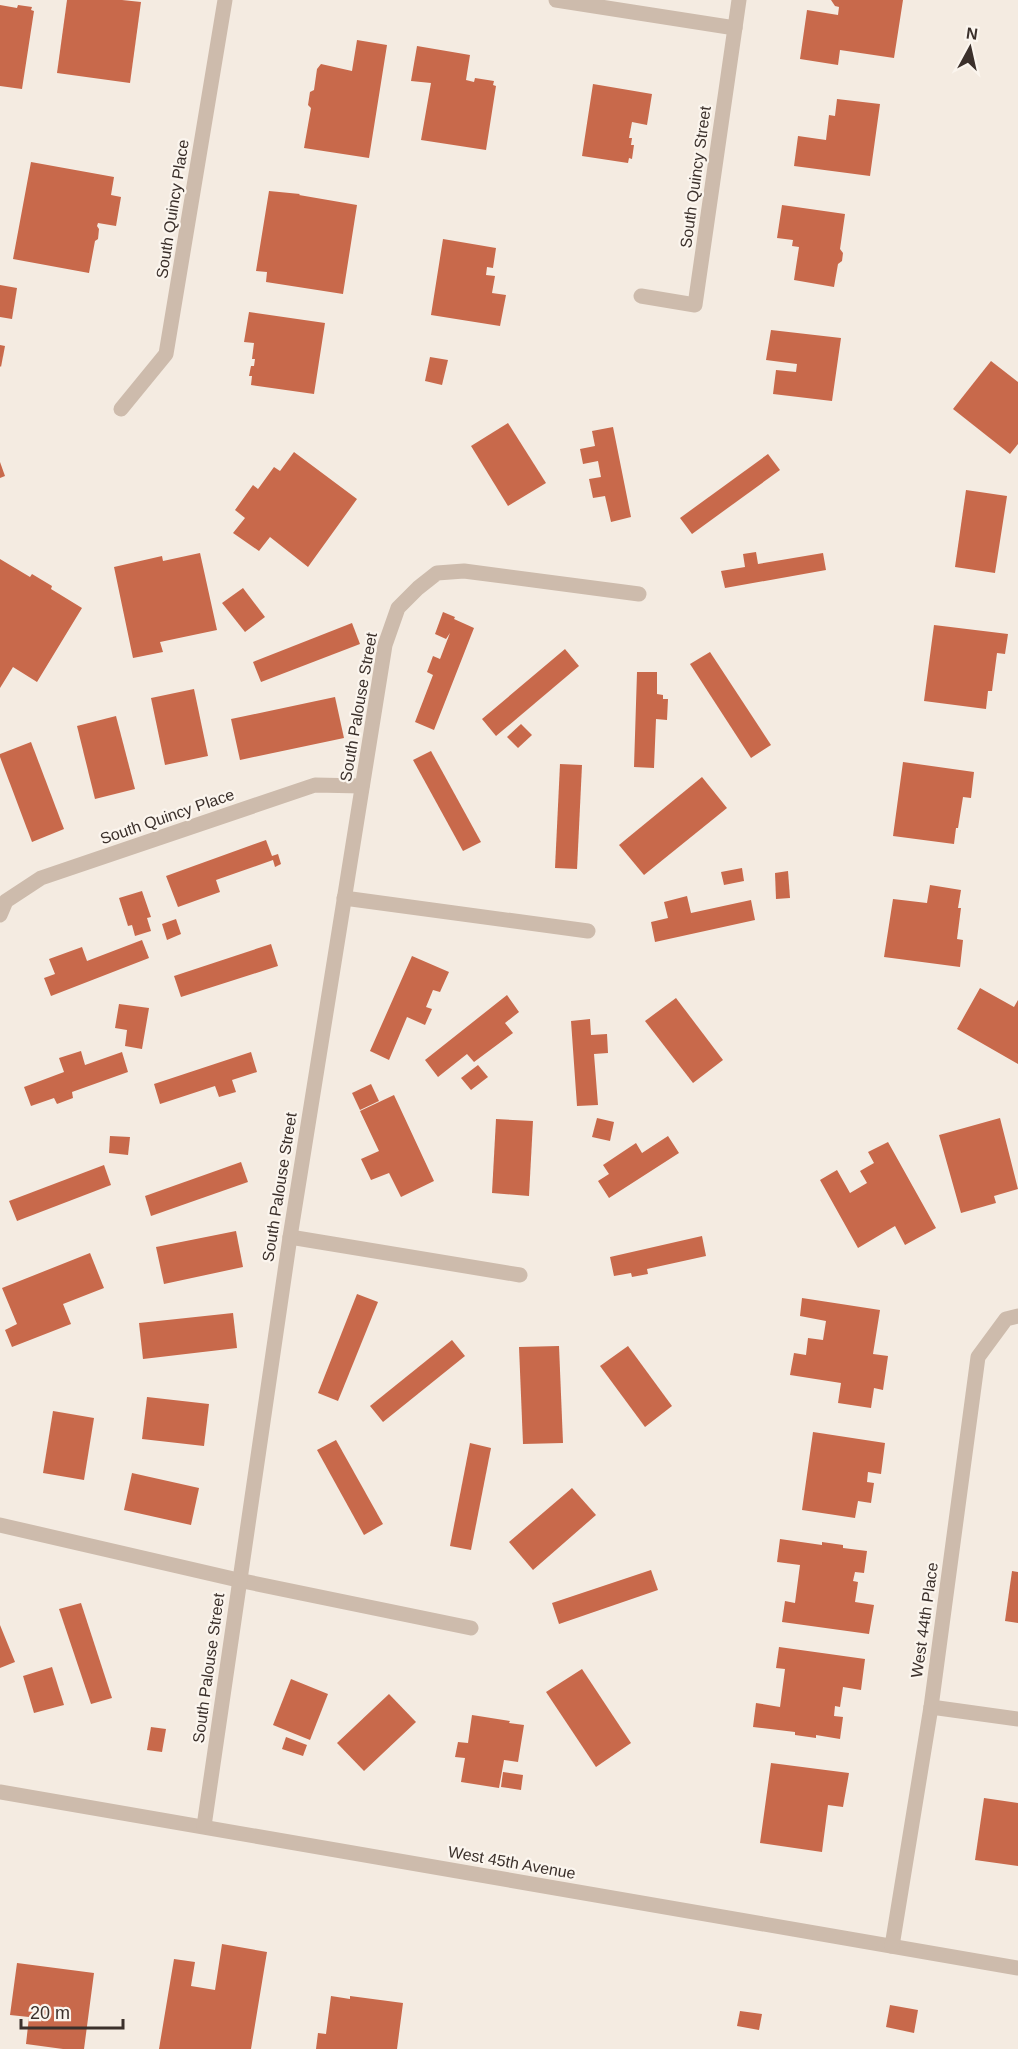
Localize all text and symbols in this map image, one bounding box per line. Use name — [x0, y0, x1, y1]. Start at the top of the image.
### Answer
north arrow — [940, 18, 1000, 78]
text: N — [965, 24, 979, 43]
street label: South Quincy Street — [677, 104, 714, 249]
street label: South Quincy Place — [153, 138, 192, 280]
street label: South Palouse Street — [337, 631, 380, 783]
street label: South Quincy Place — [98, 786, 236, 847]
street label: South Palouse Street — [259, 1111, 300, 1263]
street label: West 44th Place — [908, 1561, 941, 1679]
street label: South Palouse Street — [190, 1591, 228, 1744]
street label: West 45th Avenue — [447, 1843, 577, 1882]
scale bar — [21, 1992, 123, 2030]
text: 20 m — [30, 2003, 70, 2023]

